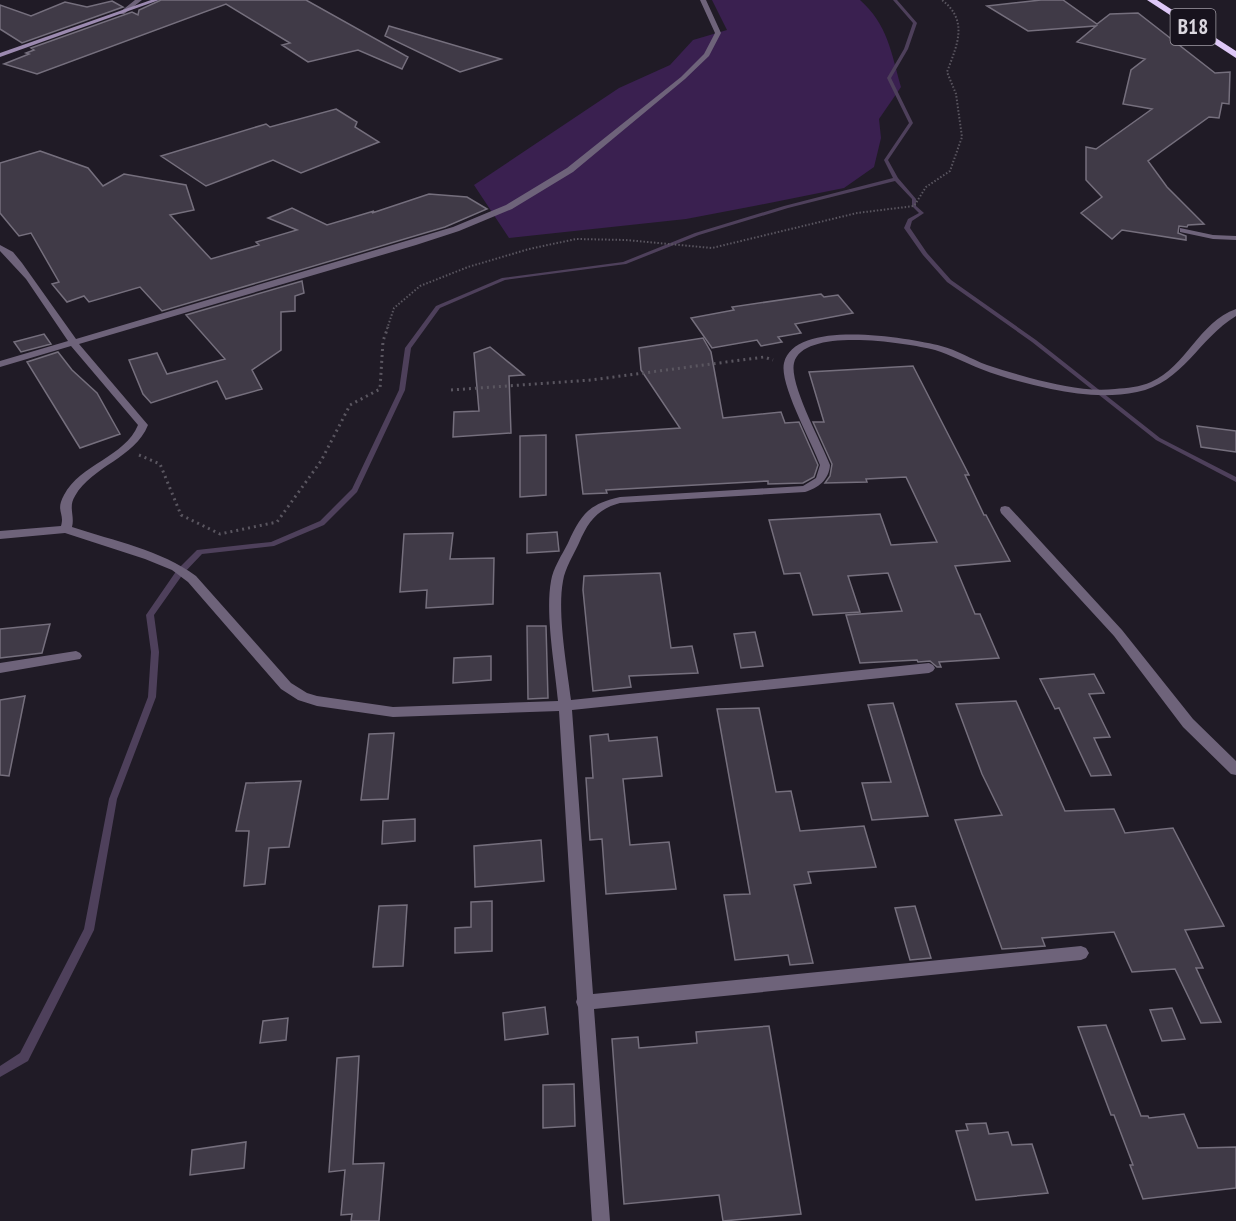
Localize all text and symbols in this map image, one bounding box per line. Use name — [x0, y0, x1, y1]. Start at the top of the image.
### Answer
road number: B18 — [1170, 9, 1216, 45]

